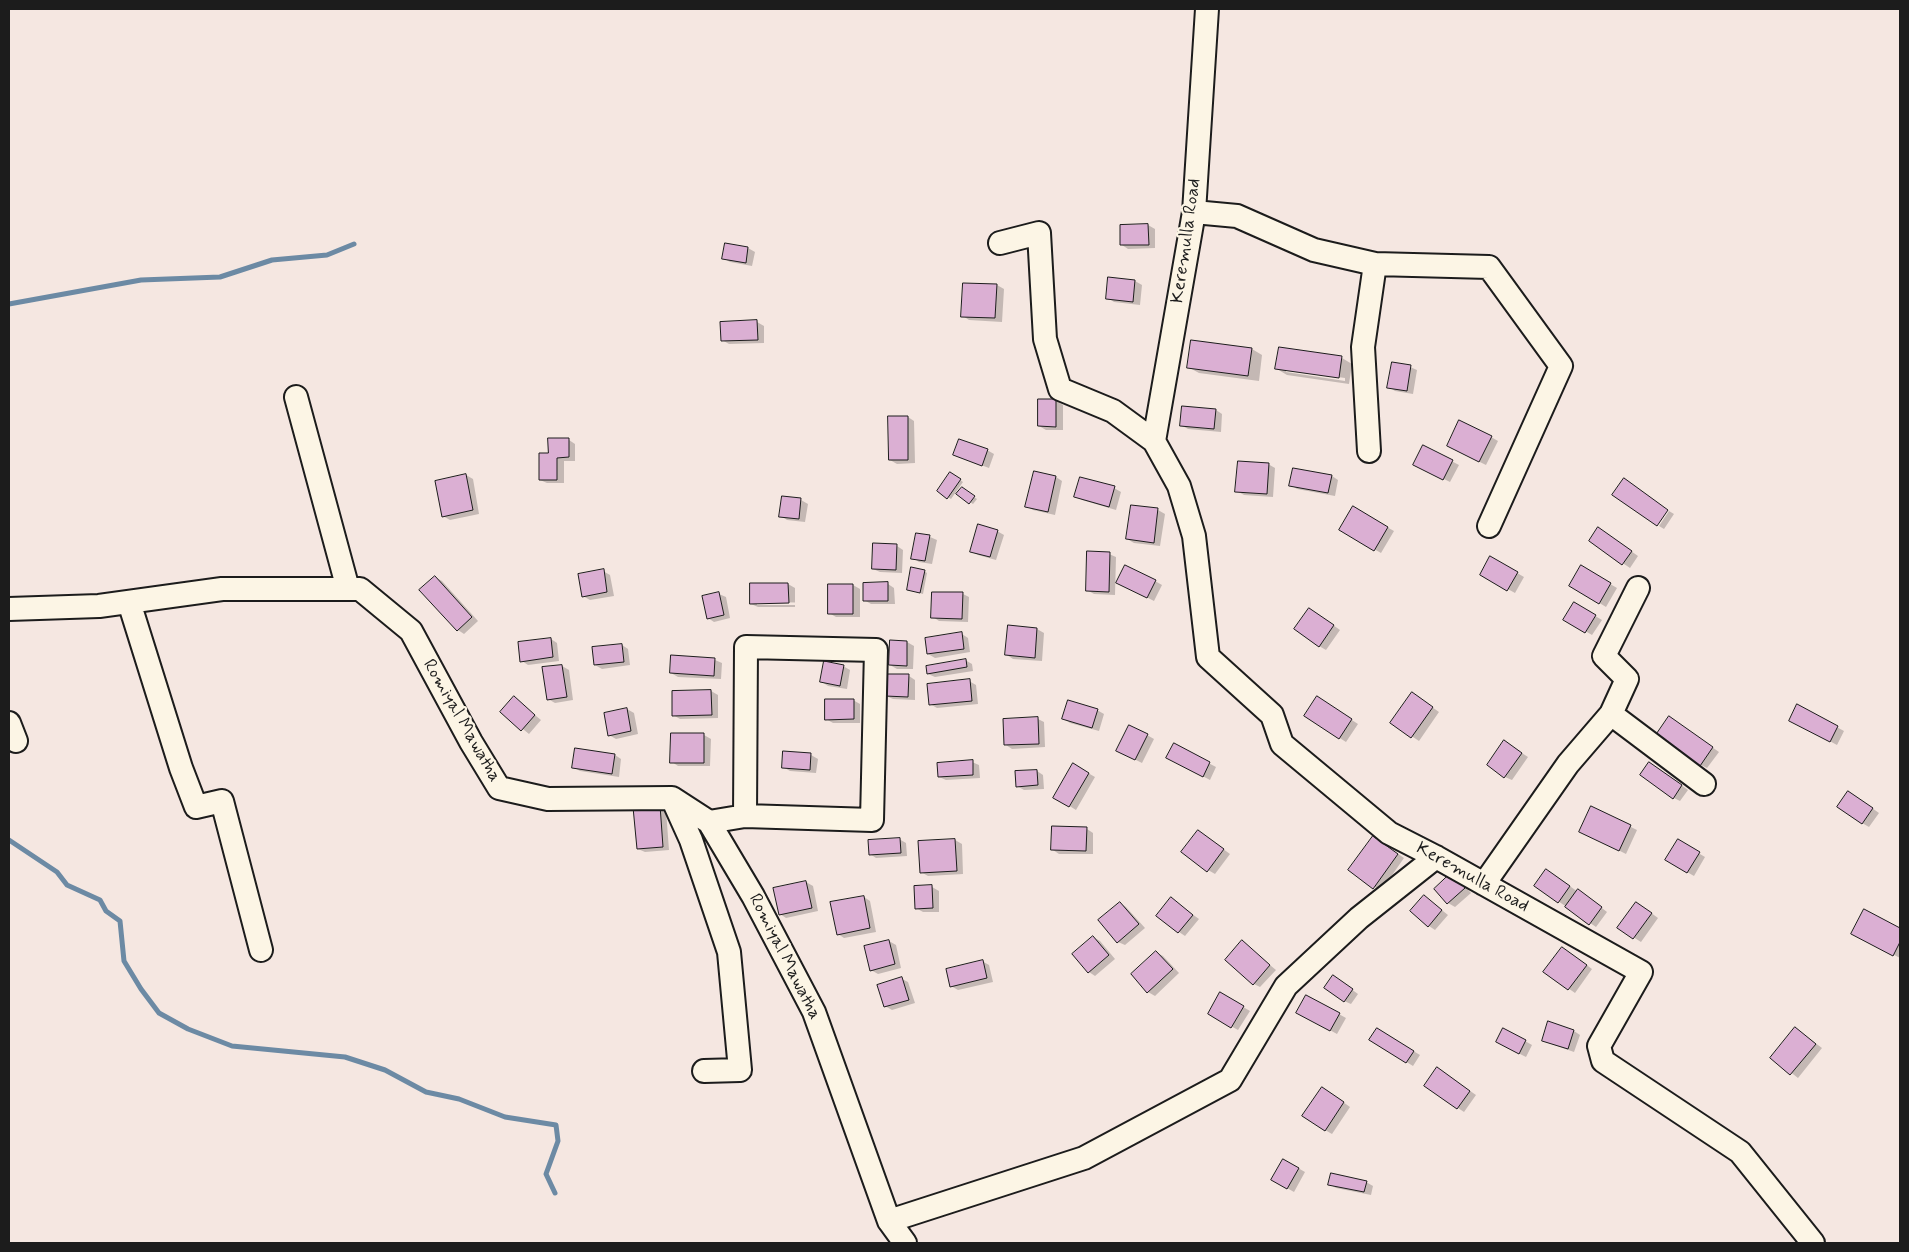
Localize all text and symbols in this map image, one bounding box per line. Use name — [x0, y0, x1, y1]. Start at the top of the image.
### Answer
street label: Keremulla Road — [1168, 177, 1206, 305]
street label: Romiyal Mawatha — [417, 656, 505, 786]
street label: Keremulla Road — [1412, 838, 1532, 918]
street label: Romiyal Mawatha — [743, 891, 825, 1023]

